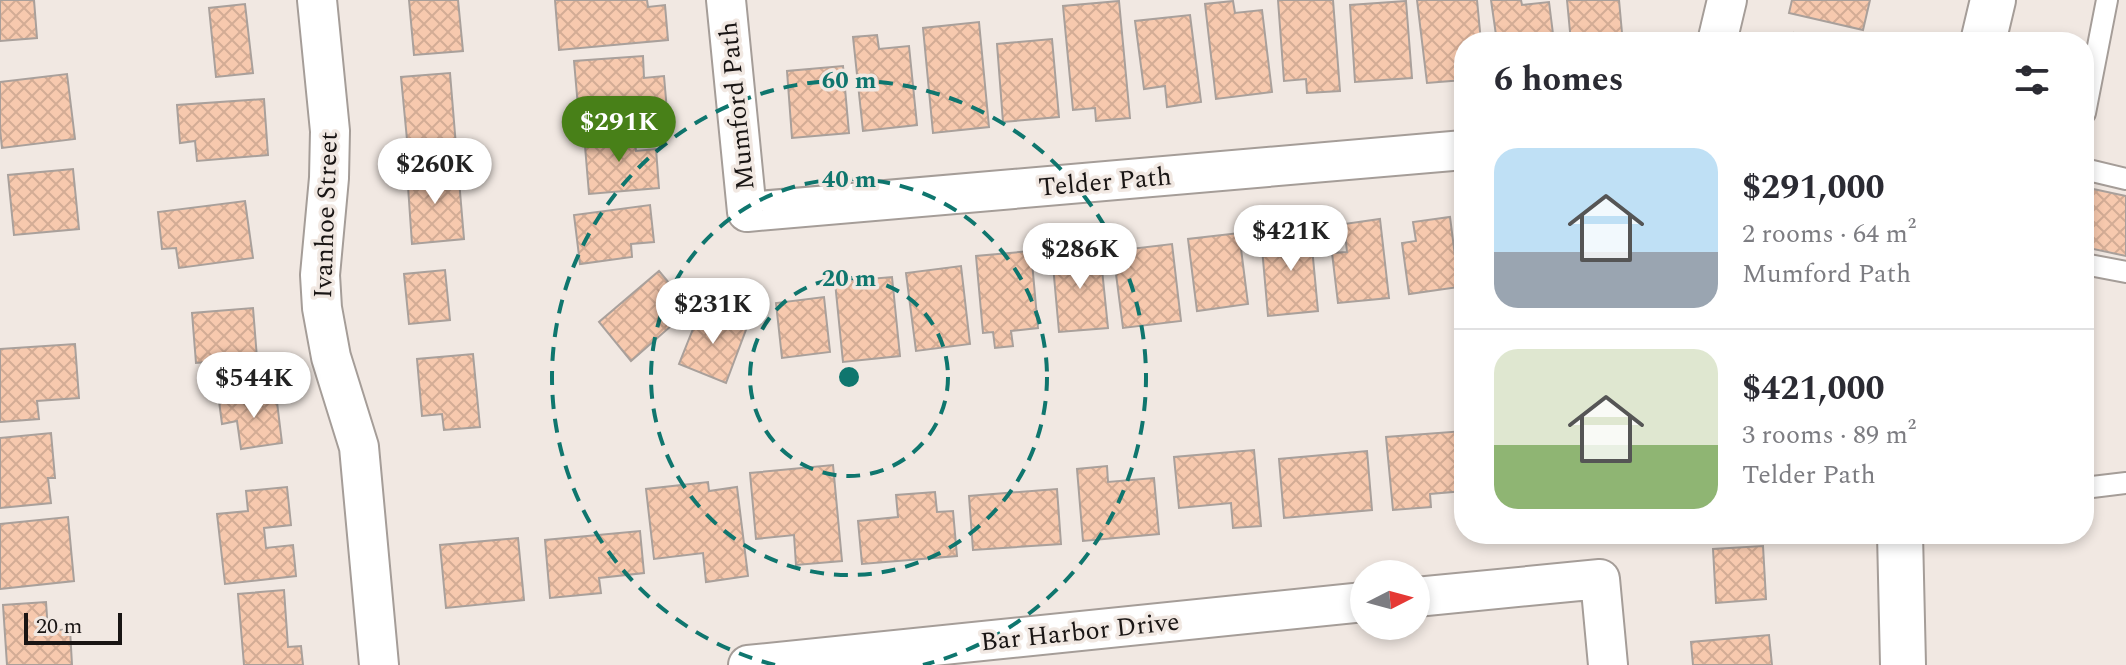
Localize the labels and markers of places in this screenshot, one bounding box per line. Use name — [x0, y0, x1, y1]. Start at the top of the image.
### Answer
pin: $291K — [563, 96, 675, 164]
pin: $260K — [379, 138, 491, 206]
pin: $421K — [1235, 205, 1347, 273]
pin: $286K — [1024, 223, 1136, 291]
pin: $231K — [657, 278, 769, 346]
pin: $544K — [198, 352, 310, 420]
centre of rings — [835, 363, 863, 391]

